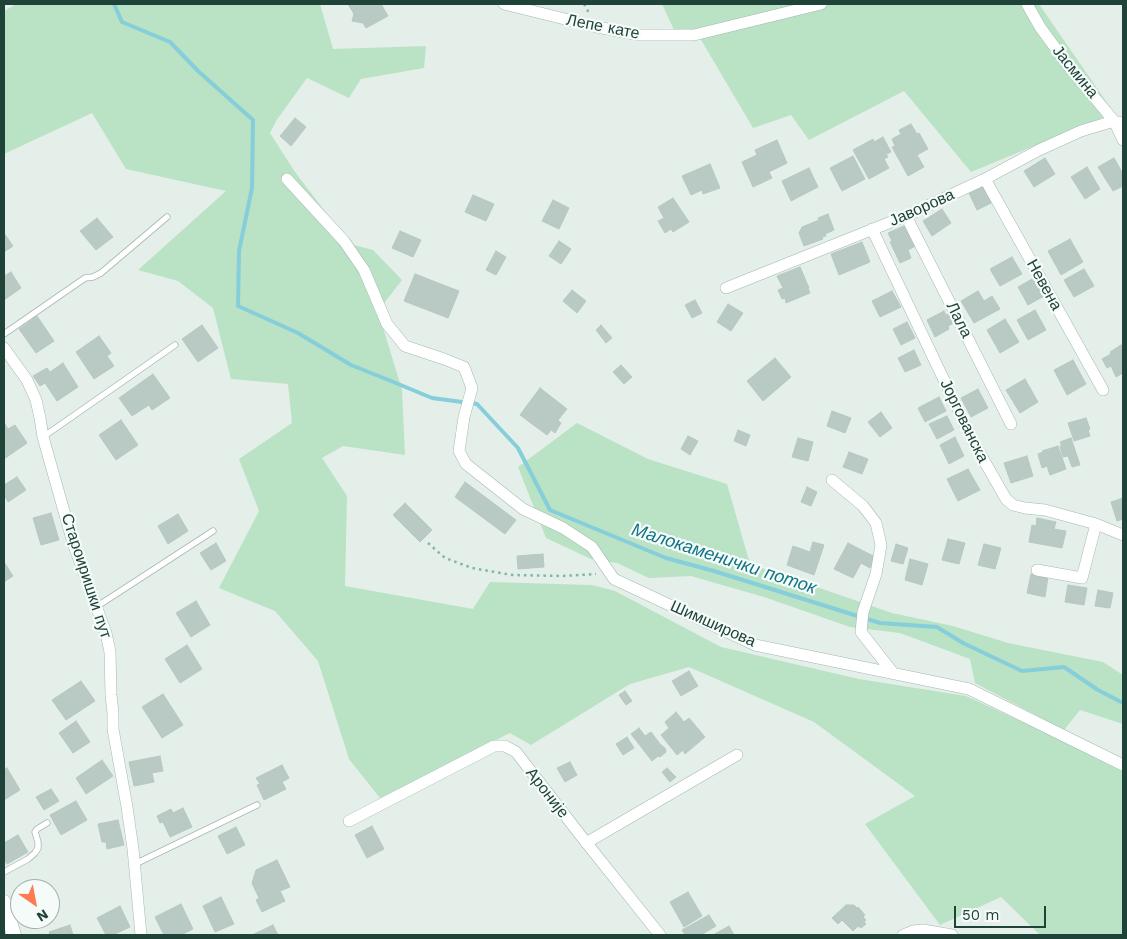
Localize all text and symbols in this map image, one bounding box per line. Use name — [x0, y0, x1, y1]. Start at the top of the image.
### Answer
street label: Лепе кате — [565, 10, 641, 44]
street label: Јасмина — [1048, 42, 1102, 102]
street label: Јаворова — [887, 185, 957, 231]
street label: Невена — [1022, 256, 1066, 314]
street label: Лала — [942, 299, 976, 341]
street label: Јоргованска — [936, 376, 992, 466]
street label: Староиришки пут — [57, 511, 115, 641]
water label: Малокаменички поток — [629, 519, 819, 599]
street label: Шимширова — [667, 597, 759, 651]
street label: Ароније — [521, 764, 573, 822]
north arrow — [10, 879, 60, 929]
scale bar — [957, 896, 1050, 928]
text: N — [34, 906, 51, 925]
text: 50 m — [962, 906, 999, 924]

